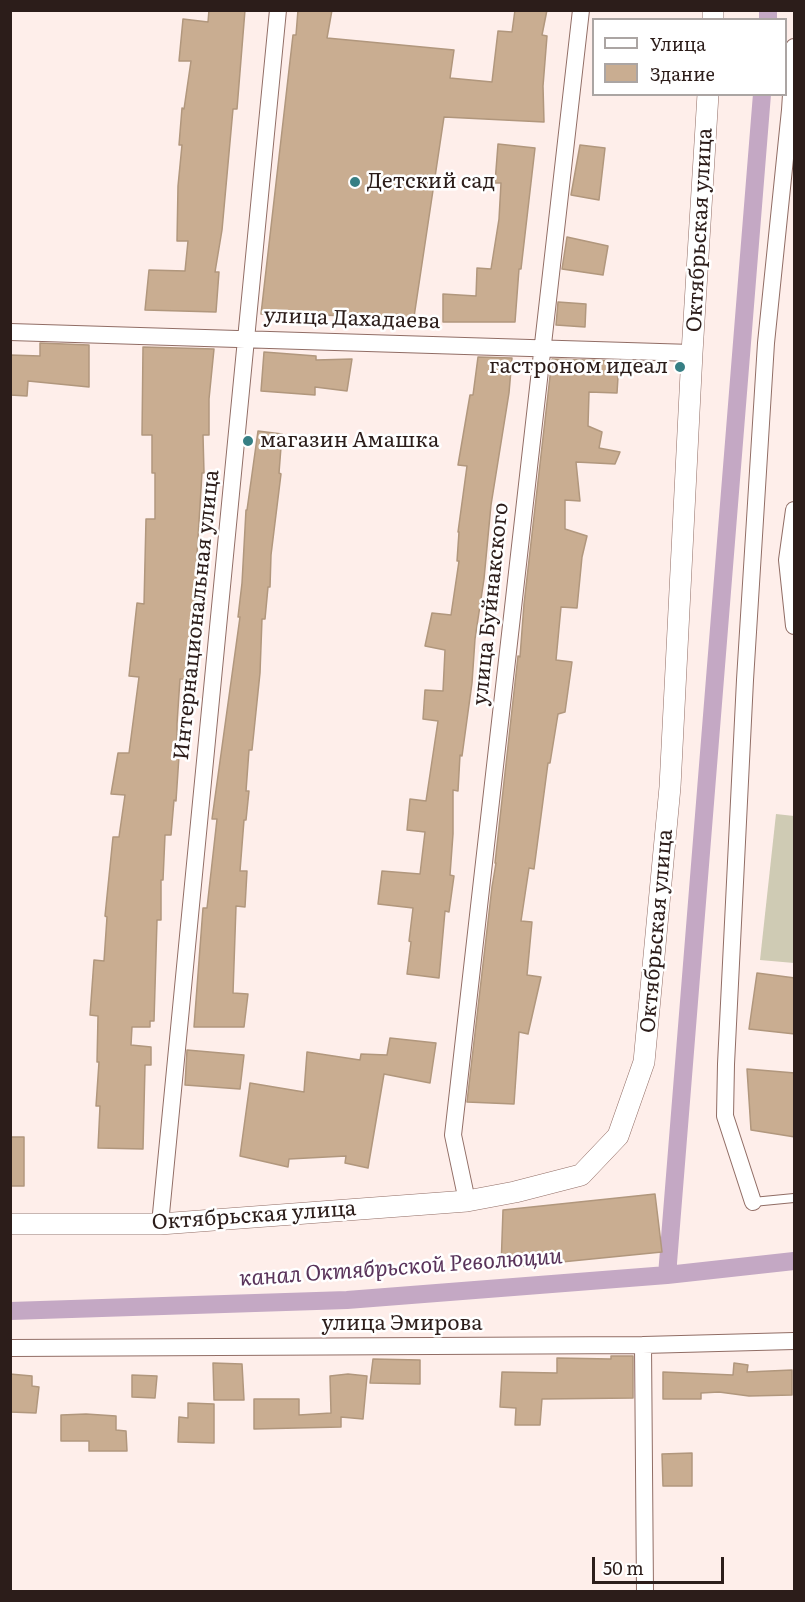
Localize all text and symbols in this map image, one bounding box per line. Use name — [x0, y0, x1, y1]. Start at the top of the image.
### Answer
legend — [592, 18, 787, 96]
text: Улица — [650, 30, 706, 57]
text: Здание — [650, 60, 715, 87]
street label: Октябрьская улица — [682, 127, 718, 333]
place label: Детский сад — [367, 169, 495, 195]
marker: Детский сад — [348, 175, 362, 189]
street label: улица Дахадаева — [263, 303, 441, 335]
place label: гастроном идеал — [489, 354, 668, 380]
marker: гастроном идеал — [673, 360, 687, 374]
place label: магазин Амашка — [260, 428, 439, 454]
marker: магазин Амашка — [241, 434, 255, 448]
street label: Интернациональная улица — [169, 469, 225, 761]
street label: улица Буйнакского — [468, 501, 514, 707]
street label: Октябрьская улица — [636, 828, 678, 1034]
street label: Октябрьская улица — [151, 1196, 357, 1236]
water label: канал Октябрьской Революции — [239, 1244, 563, 1292]
street label: улица Эмирова — [321, 1311, 483, 1337]
scale bar — [595, 1545, 727, 1583]
text: 50 m — [603, 1554, 644, 1581]

